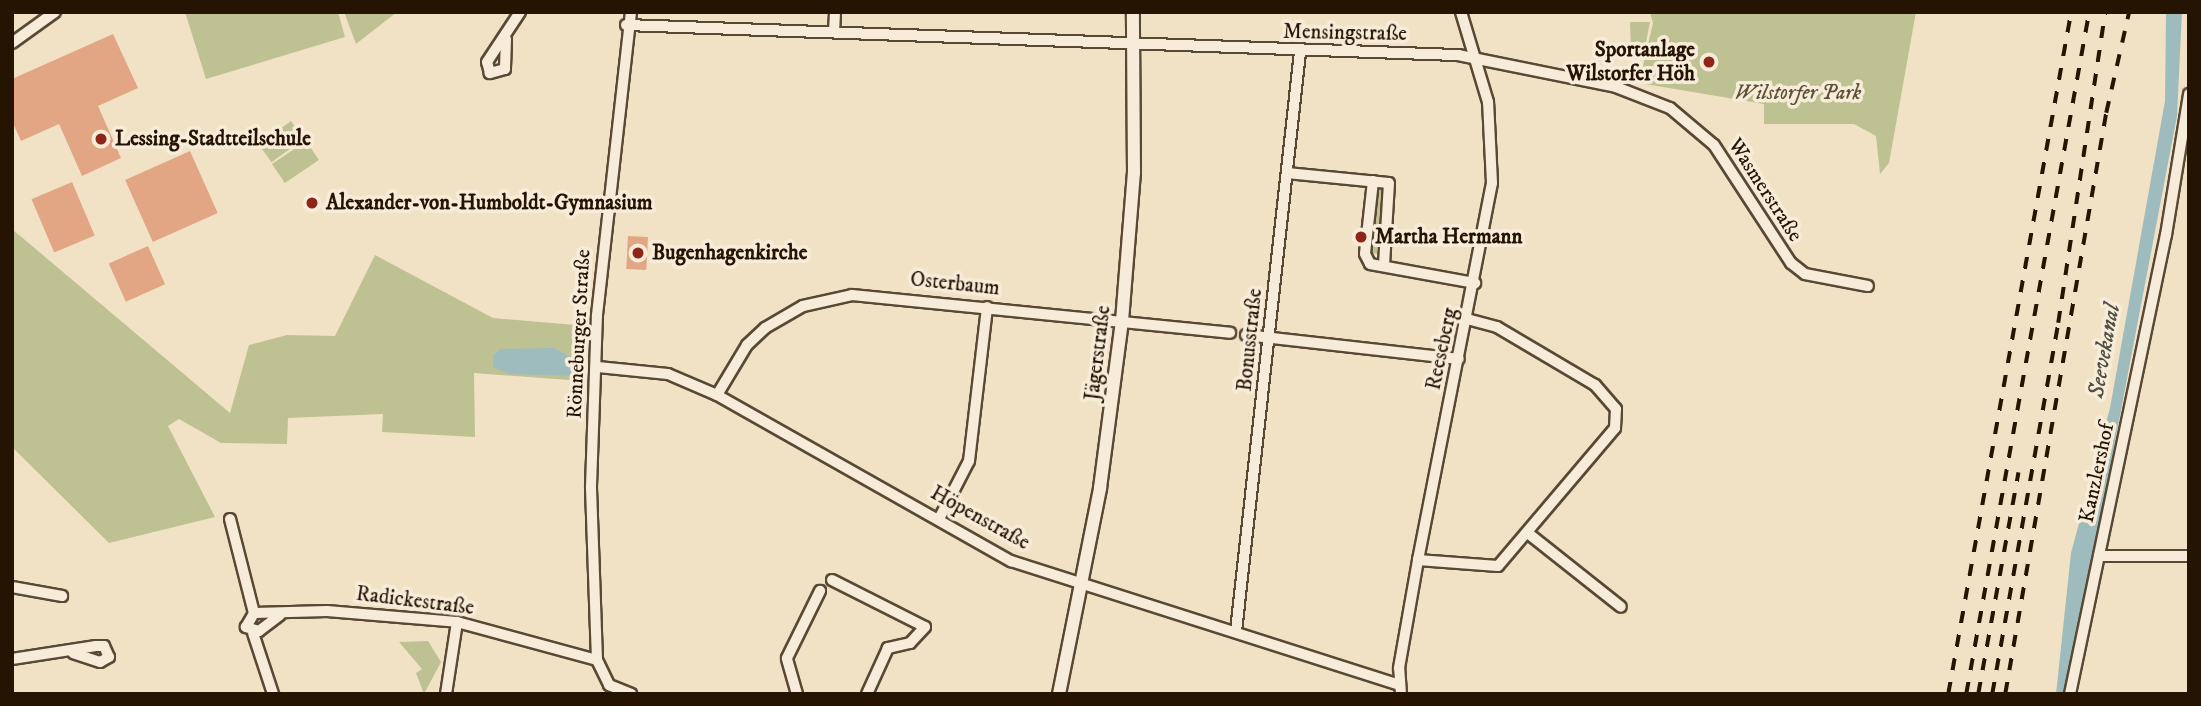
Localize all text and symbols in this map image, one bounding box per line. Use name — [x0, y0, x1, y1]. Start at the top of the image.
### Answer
street label: Mensingstraße — [1283, 19, 1407, 47]
place label: Sportanlage Wilstorfer Höh — [1566, 37, 1695, 87]
marker: Sportanlage Wilstorfer Höh — [1701, 54, 1717, 70]
park label: Wilstorfer Park — [1735, 80, 1861, 106]
place label: Lessing-Stadtteilschule — [115, 126, 311, 152]
marker: Lessing-Stadtteilschule — [93, 131, 109, 147]
street label: Wasmerstraße — [1722, 134, 1808, 246]
place label: Alexander-von-Humboldt-Gymnasium — [326, 190, 653, 216]
marker: Alexander-von-Humboldt-Gymnasium — [304, 195, 320, 211]
place label: Martha Hermann — [1375, 224, 1523, 250]
marker: Martha Hermann — [1353, 229, 1369, 245]
place label: Bugenhagenkirche — [652, 240, 807, 266]
marker: Bugenhagenkirche — [630, 245, 646, 261]
street label: Rönneburger Straße — [562, 249, 596, 419]
street label: Osterbaum — [909, 267, 1001, 301]
street label: Bonusstraße — [1232, 287, 1268, 393]
water label: Seevekanal — [2083, 302, 2127, 400]
street label: Jägerstraße — [1080, 304, 1116, 402]
street label: Reeseberg — [1421, 306, 1463, 392]
street label: Kanzlershof — [2074, 421, 2120, 525]
street label: Höpenstraße — [926, 480, 1034, 556]
street label: Radickestraße — [355, 581, 475, 621]

